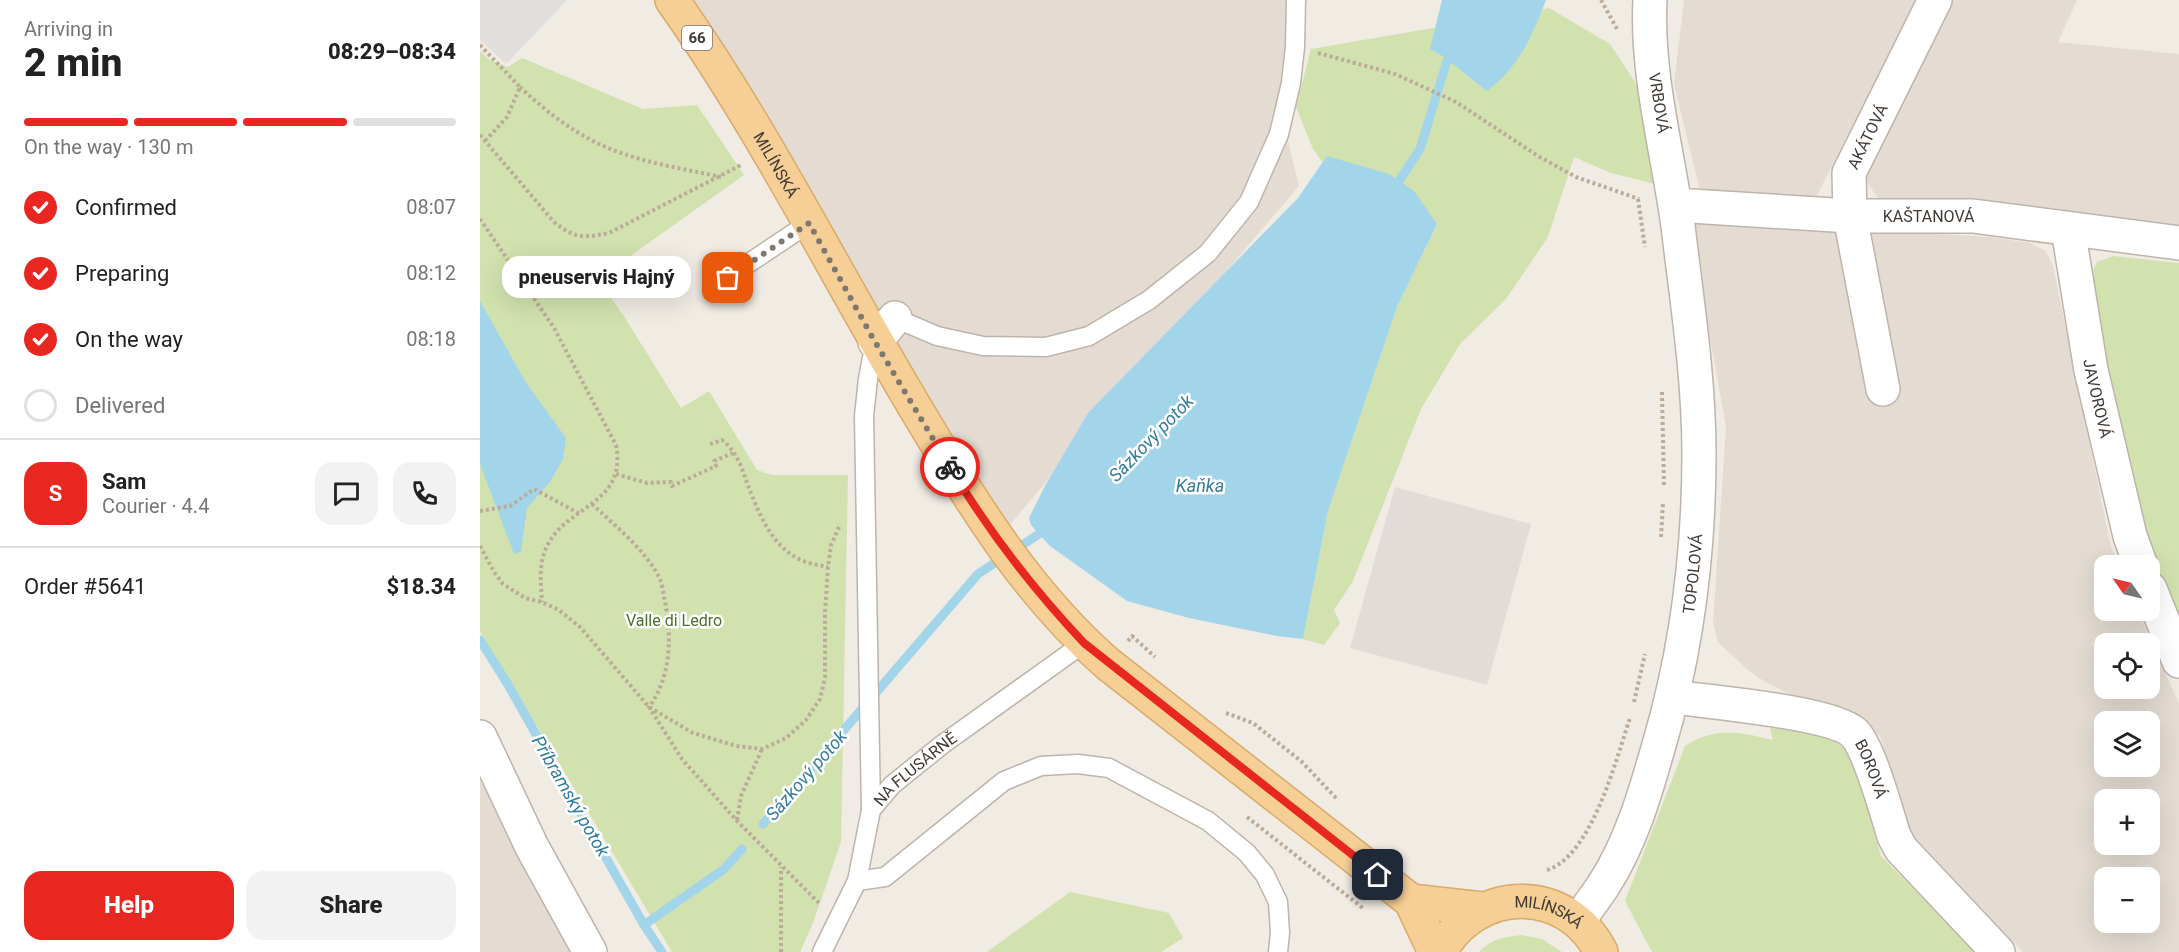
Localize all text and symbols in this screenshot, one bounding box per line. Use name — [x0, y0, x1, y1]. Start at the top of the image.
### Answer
text: Arriving in — [24, 17, 113, 41]
road number: 66 — [682, 26, 712, 50]
text: 08:29–08:34 — [328, 39, 456, 64]
text: 2 min — [24, 40, 122, 86]
street label: VRBOVÁ — [1645, 71, 1673, 135]
street label: AKÁTOVÁ — [1843, 100, 1892, 172]
street label: MILÍNSKÁ — [750, 128, 803, 201]
text: On the way · 130 m — [24, 135, 193, 159]
icon: check — [24, 191, 57, 224]
text: Confirmed — [75, 195, 177, 220]
text: 08:07 — [406, 195, 456, 219]
street label: KAŠTANOVÁ — [1883, 206, 1975, 226]
pin — [702, 252, 753, 303]
icon: check — [24, 257, 57, 290]
callout: pneuservis Hajný — [503, 257, 692, 299]
text: Preparing — [75, 261, 169, 286]
text: 08:12 — [406, 261, 456, 285]
icon: bag — [711, 261, 744, 294]
text: pneuservis Hajný — [519, 265, 674, 289]
icon: check — [24, 323, 57, 356]
text: On the way — [75, 327, 183, 352]
text: 08:18 — [406, 327, 456, 351]
street label: JAVOROVÁ — [2080, 358, 2116, 440]
water label: Sázkový potok — [1104, 389, 1198, 486]
text: Delivered — [75, 393, 165, 418]
courier — [920, 437, 980, 497]
icon: bike — [934, 451, 967, 484]
button: chat — [315, 462, 378, 525]
button: phone — [393, 462, 456, 525]
text: Sam — [102, 469, 146, 494]
water label: Kaňka — [1176, 475, 1224, 496]
text: S — [49, 481, 62, 506]
text: Courier · 4.4 — [102, 494, 209, 518]
street label: TOPOLOVÁ — [1678, 533, 1706, 615]
north arrow — [2094, 555, 2160, 621]
map controls — [2094, 555, 2160, 933]
text: Order #5641 — [24, 574, 146, 599]
text: $18.34 — [387, 574, 456, 599]
park label: Valle di Ledro — [626, 611, 722, 630]
button: locate — [2094, 633, 2160, 699]
button: layers — [2094, 711, 2160, 777]
water label: Sázkový potok — [761, 725, 852, 824]
street label: NA FLUSÁRNĚ — [869, 728, 960, 810]
water label: Příbramský potok — [528, 732, 615, 861]
street label: BOROVÁ — [1851, 736, 1892, 801]
button: + — [2094, 789, 2160, 855]
pin — [1352, 849, 1403, 900]
icon: home — [1361, 858, 1394, 891]
button: − — [2094, 867, 2160, 933]
button: Help — [24, 871, 234, 940]
button: Share — [246, 871, 456, 940]
street label: MILÍNSKÁ — [1514, 892, 1588, 933]

